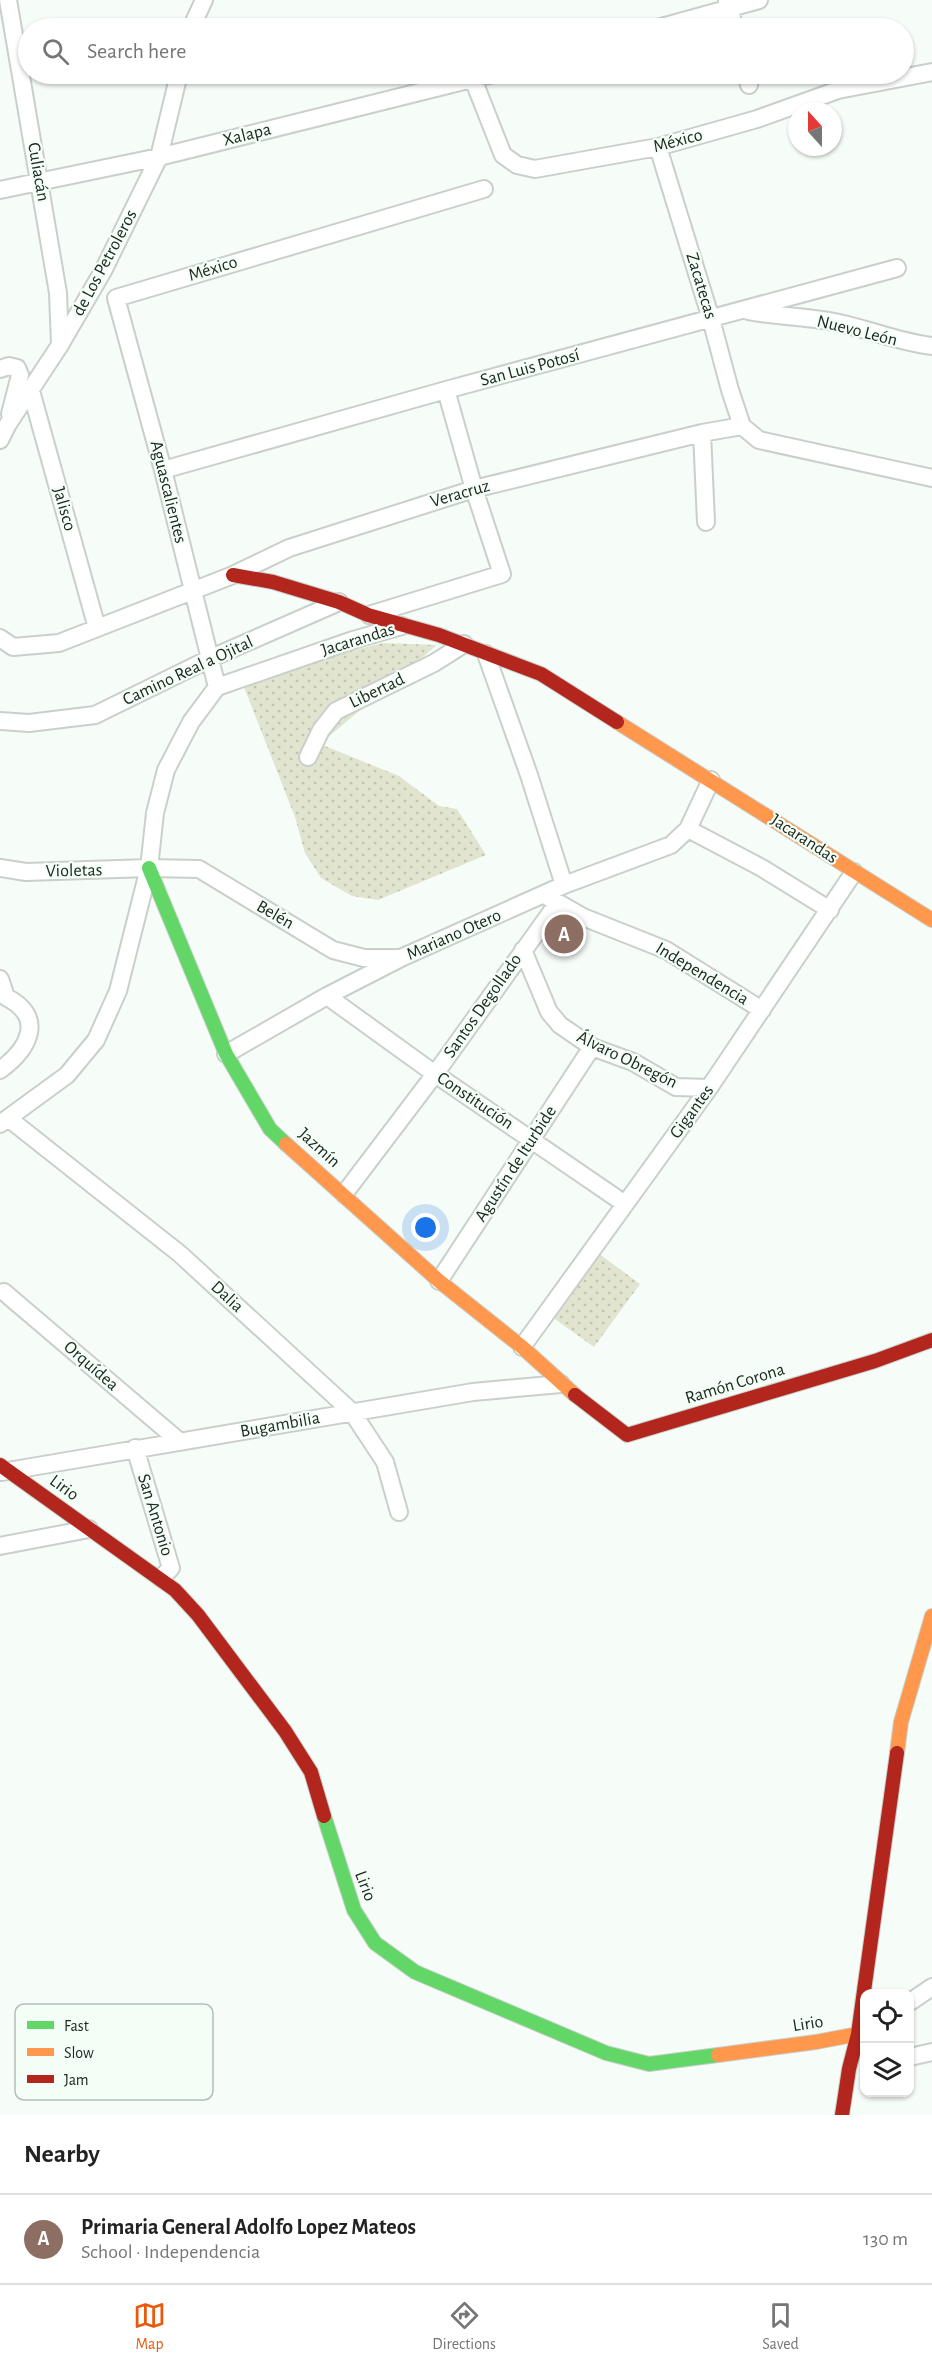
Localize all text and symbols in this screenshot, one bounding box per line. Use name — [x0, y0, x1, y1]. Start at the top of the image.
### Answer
search box — [18, 18, 914, 84]
icon: search — [39, 35, 72, 68]
text: Search here — [87, 40, 186, 62]
north arrow — [788, 102, 842, 156]
street label: Xalapa — [221, 120, 273, 150]
street label: México — [651, 126, 705, 156]
street label: Culiacán — [24, 141, 52, 203]
street label: de Los Petroleros — [69, 207, 141, 319]
street label: Zacatecas — [682, 251, 720, 321]
street label: México — [186, 253, 240, 285]
street label: Nuevo León — [815, 312, 899, 350]
street label: San Luis Potosí — [478, 346, 582, 390]
street label: Aguascalientes — [147, 439, 189, 545]
street label: Veracruz — [428, 477, 492, 511]
street label: Jalisco — [49, 485, 79, 533]
street label: Jacarandas — [319, 620, 397, 660]
street label: Camino Real a Ojital — [120, 633, 256, 709]
street label: Libertad — [347, 670, 407, 712]
street label: Jacarandas — [767, 811, 841, 867]
street label: Violetas — [45, 862, 103, 880]
street label: Belén — [253, 897, 297, 933]
street label: Mariano Otero — [404, 906, 504, 964]
pin: A — [544, 912, 584, 956]
street label: Independencia — [652, 939, 752, 1009]
street label: Santos Degollado — [441, 951, 526, 1061]
street label: Álvaro Obregón — [574, 1025, 681, 1092]
street label: Constitución — [434, 1069, 516, 1133]
street label: Gigantes — [667, 1082, 717, 1142]
street label: Agustín de Iturbide — [472, 1103, 560, 1225]
street label: Jazmín — [295, 1125, 343, 1171]
your location — [411, 1213, 440, 1242]
street label: Dalia — [207, 1278, 247, 1316]
street label: Orquídea — [60, 1338, 122, 1394]
street label: Ramón Corona — [683, 1360, 787, 1408]
street label: Bugambilia — [239, 1409, 321, 1441]
street label: Lirio — [46, 1472, 82, 1504]
street label: San Antonio — [134, 1472, 176, 1558]
street label: Lirio — [351, 1868, 379, 1904]
map controls — [860, 1989, 914, 2097]
button: locate — [860, 1989, 914, 2043]
legend — [15, 2004, 213, 2100]
street label: Lirio — [791, 2013, 825, 2035]
text: Fast — [64, 2018, 89, 2034]
button: layers — [860, 2043, 914, 2097]
text: Slow — [64, 2045, 94, 2061]
text: Jam — [64, 2072, 89, 2088]
text: Nearby — [24, 2141, 100, 2167]
text: Primaria General Adolfo Lopez Mateos — [81, 2216, 416, 2238]
text: A — [38, 2229, 50, 2249]
text: 130 m — [863, 2229, 908, 2249]
text: School · Independencia — [81, 2242, 260, 2262]
tab: Map — [133, 2299, 166, 2354]
tab: Directions — [432, 2299, 496, 2354]
tab: Saved — [762, 2299, 799, 2354]

